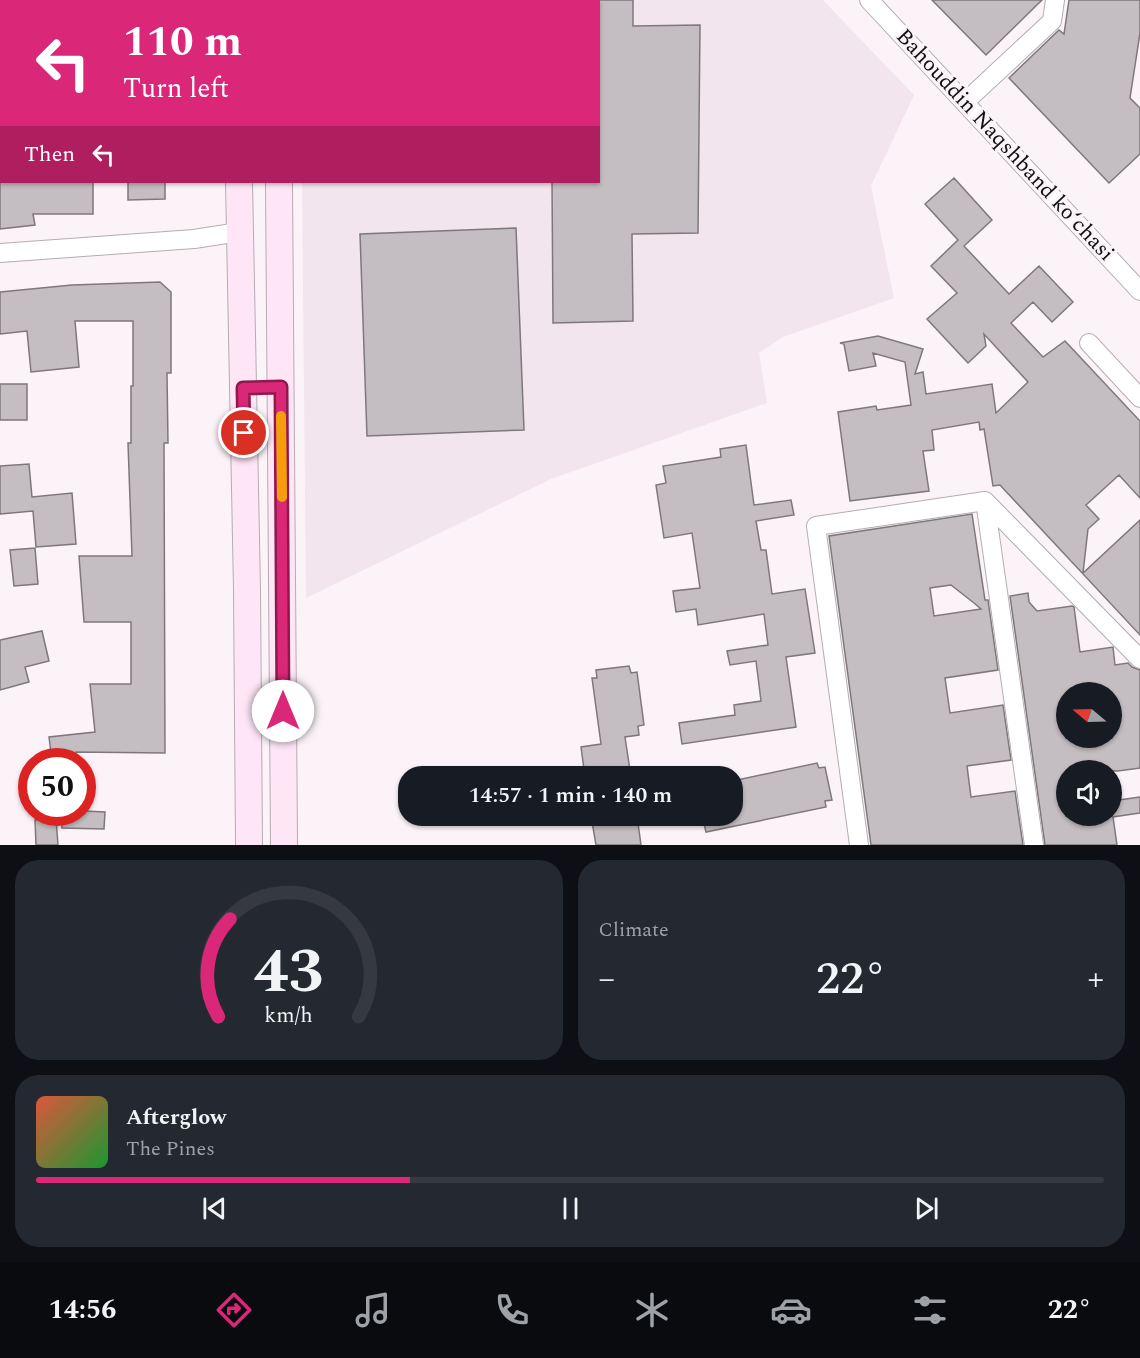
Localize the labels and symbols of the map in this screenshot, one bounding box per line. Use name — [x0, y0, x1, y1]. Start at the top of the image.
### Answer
street label: Bahouddin Naqshband koʻchasi — [888, 21, 1122, 269]
pin — [218, 407, 269, 458]
position arrow — [251, 679, 315, 743]
north arrow — [1056, 682, 1122, 748]
speed limit sign: 50 — [18, 748, 96, 826]

